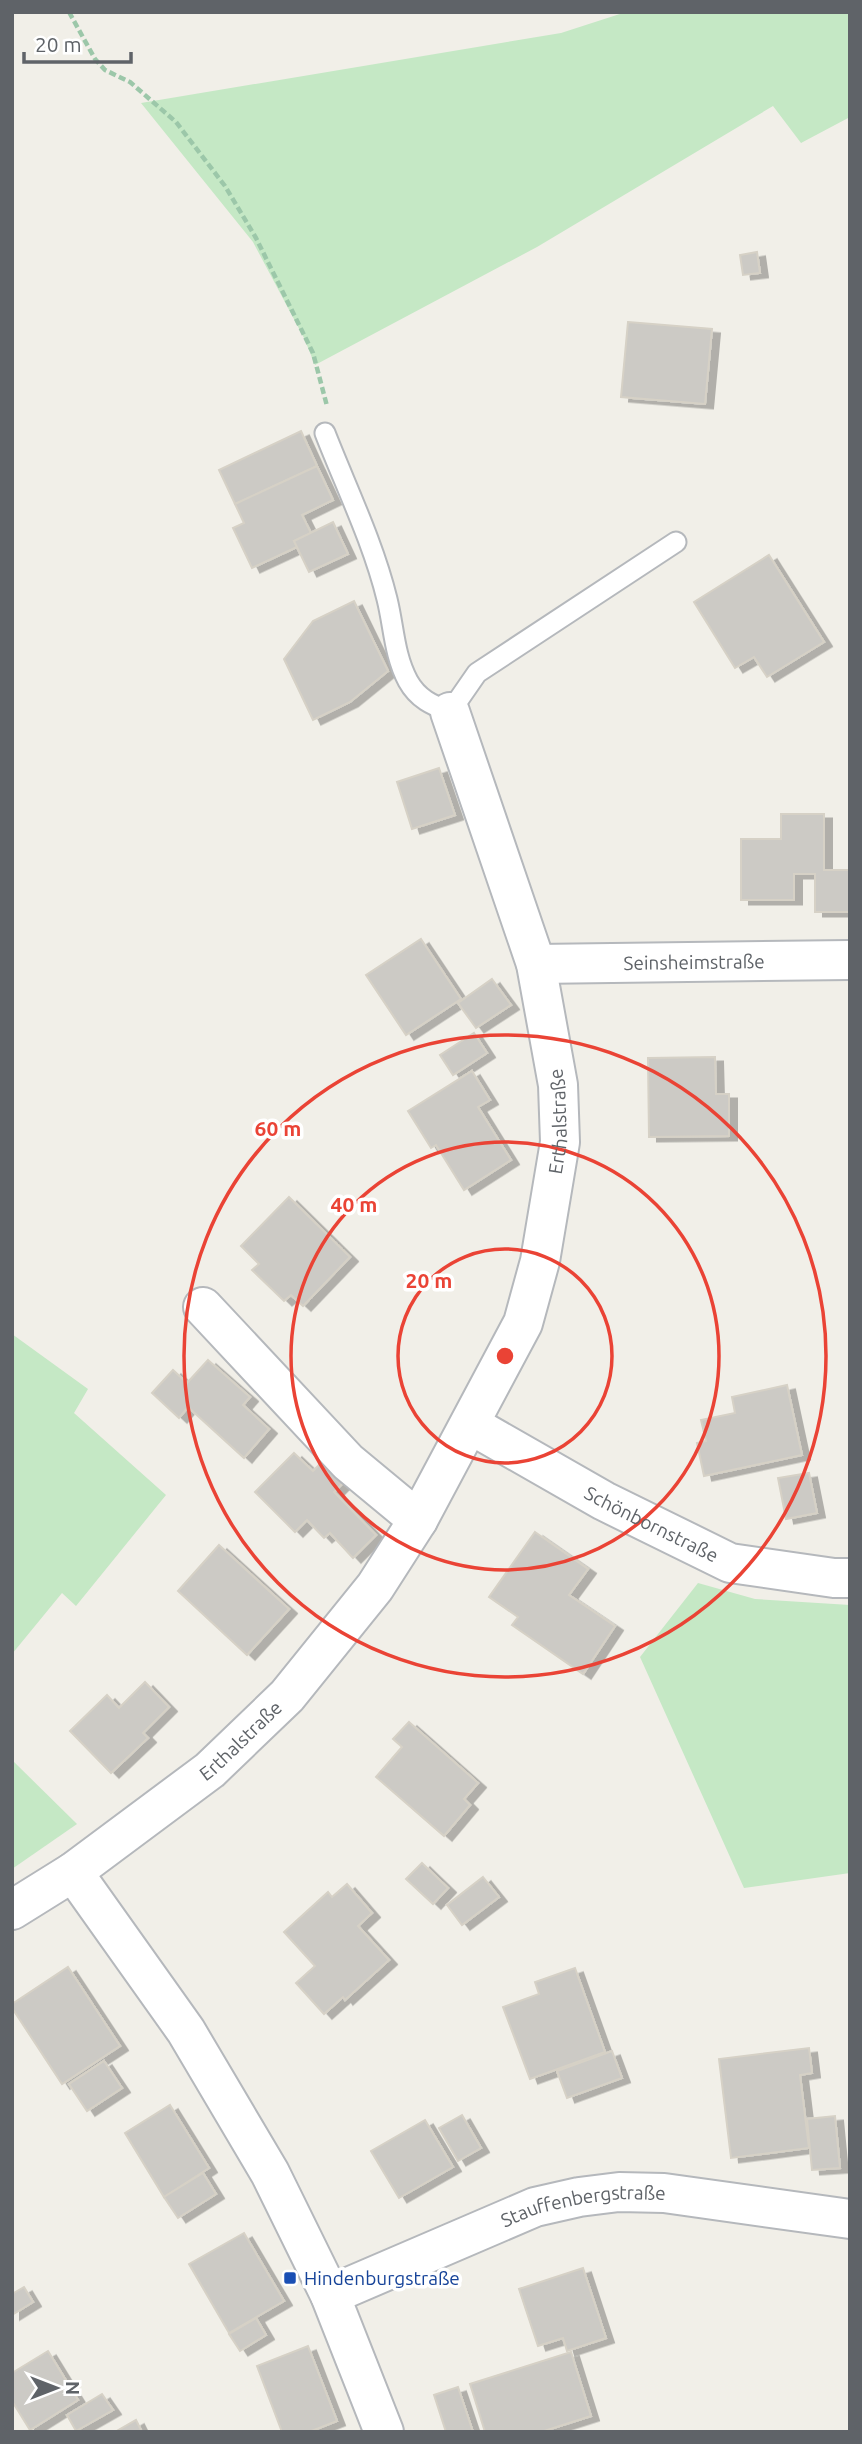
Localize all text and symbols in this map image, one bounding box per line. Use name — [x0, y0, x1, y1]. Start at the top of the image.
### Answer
scale bar — [24, 21, 131, 65]
text: 20 m — [35, 32, 82, 56]
street label: Seinsheimstraße — [623, 950, 765, 974]
street label: Erthalstraße — [544, 1067, 572, 1176]
text: 60 m — [255, 1116, 301, 1140]
text: 40 m — [331, 1192, 377, 1216]
text: 20 m — [406, 1268, 452, 1292]
centre of rings — [493, 1344, 517, 1368]
street label: Schönbornstraße — [581, 1481, 722, 1567]
street label: Erthalstraße — [195, 1696, 286, 1785]
street label: Stauffenbergstraße — [497, 2181, 666, 2231]
place label: Hindenburgstraße — [304, 2267, 460, 2289]
marker: Hindenburgstraße — [282, 2270, 298, 2286]
north arrow — [21, 2353, 91, 2423]
text: N — [62, 2381, 84, 2395]

